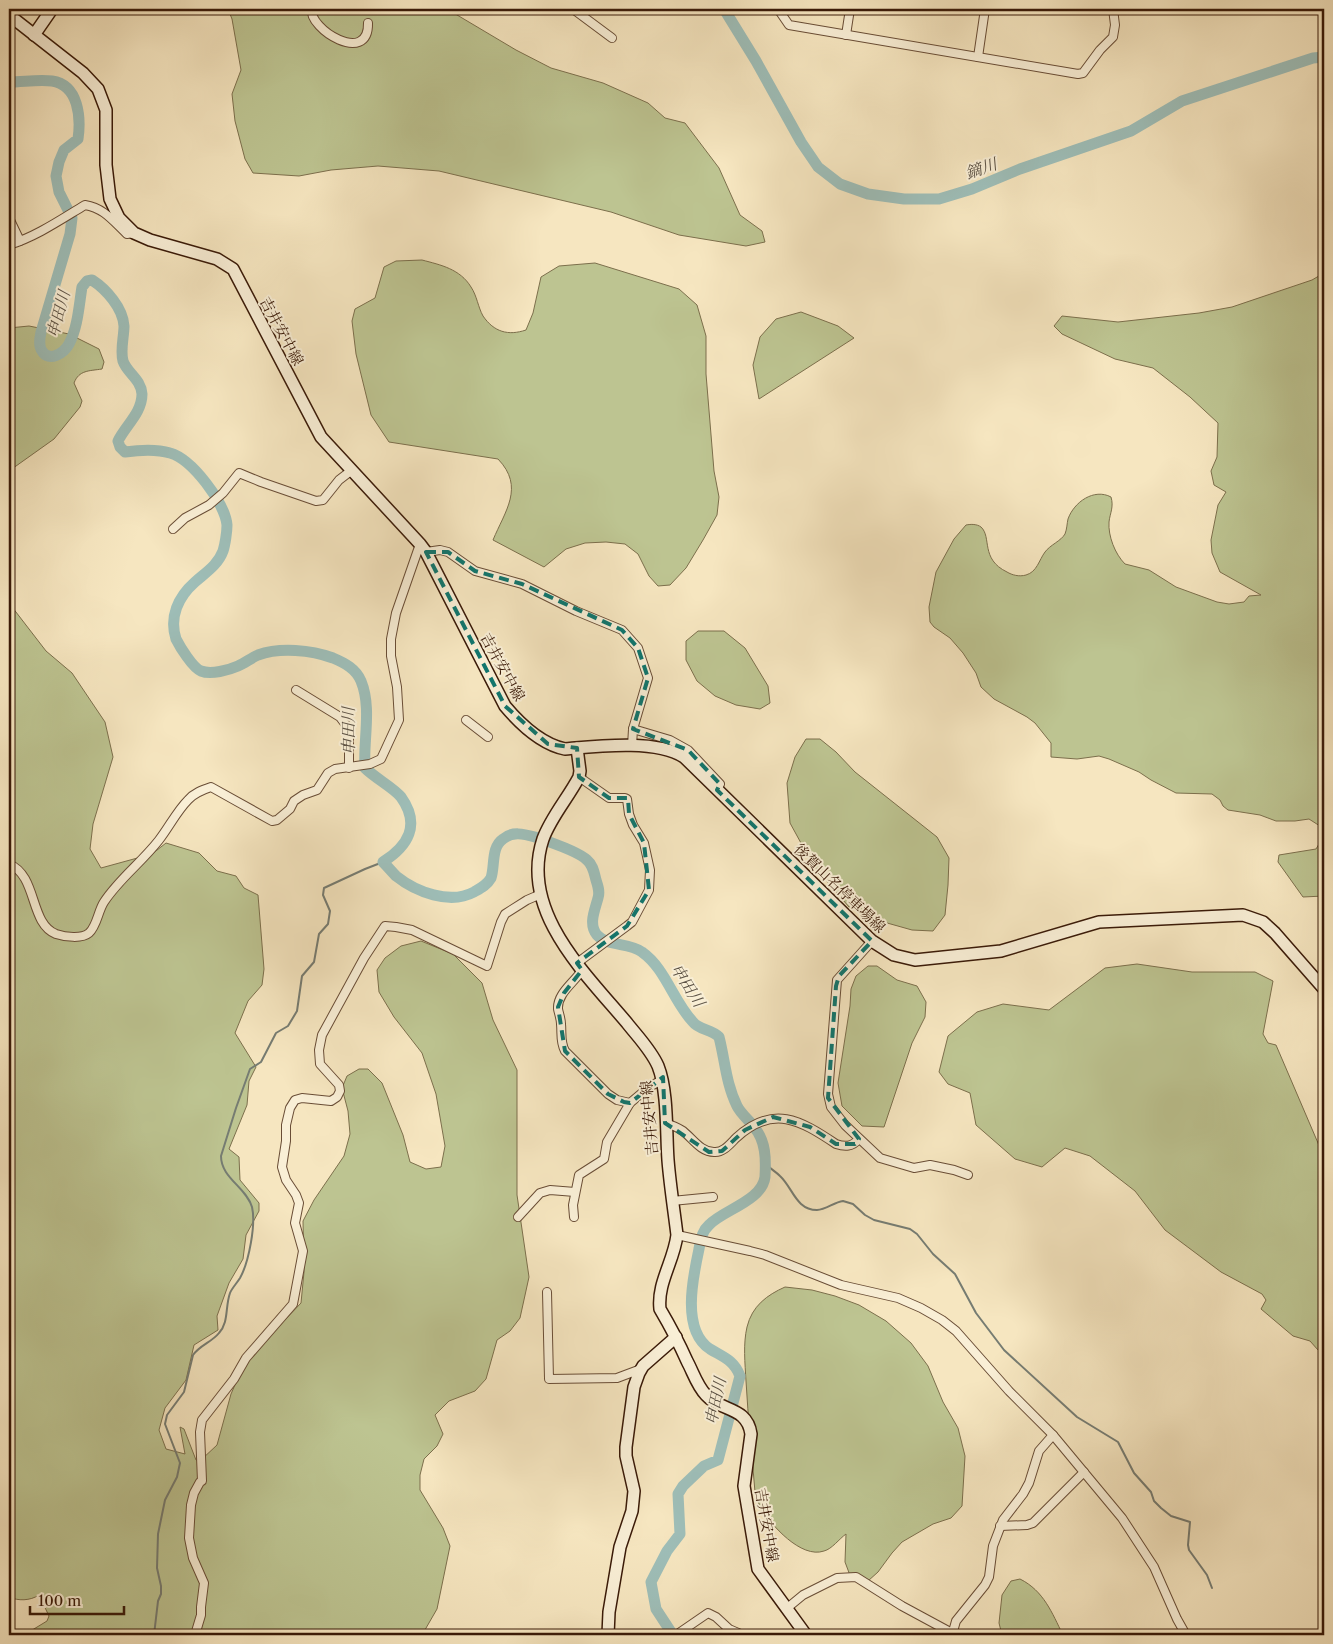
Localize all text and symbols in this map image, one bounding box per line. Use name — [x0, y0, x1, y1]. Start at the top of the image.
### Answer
water label: 鏑川 — [963, 153, 1001, 183]
water label: 申田川 — [42, 286, 74, 340]
street label: 吉井安中線 — [256, 293, 308, 369]
street label: 吉井安中線 — [477, 630, 529, 704]
water label: 申田川 — [338, 705, 358, 755]
street label: 後賀山名停車場線 — [790, 839, 890, 937]
water label: 申田川 — [667, 959, 711, 1012]
street label: 吉井安中線 — [636, 1080, 662, 1156]
water label: 申田川 — [700, 1373, 730, 1427]
street label: 吉井安中線 — [751, 1486, 783, 1564]
scale bar — [30, 1584, 124, 1616]
text: 100 m — [38, 1591, 81, 1610]

